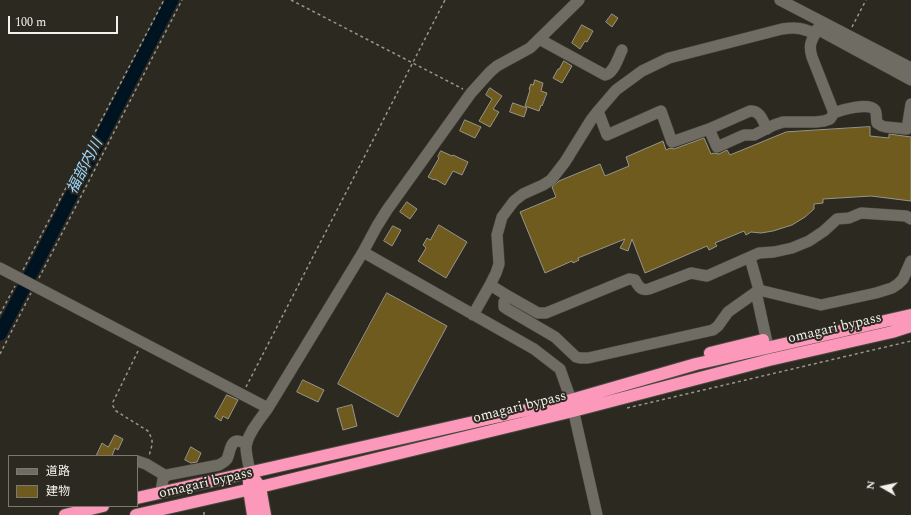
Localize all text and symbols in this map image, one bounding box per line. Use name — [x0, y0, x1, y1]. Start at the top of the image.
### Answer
scale bar — [10, 8, 120, 34]
text: 100 m — [15, 13, 46, 32]
water label: 福部内川 — [64, 136, 108, 198]
street label: omagari bypass — [787, 310, 883, 348]
street label: omagari bypass — [472, 388, 568, 428]
legend — [8, 455, 138, 507]
text: 道路 — [46, 462, 70, 481]
street label: omagari bypass — [158, 465, 254, 503]
north arrow — [863, 467, 903, 507]
text: N — [862, 479, 880, 491]
text: 建物 — [46, 482, 70, 501]

